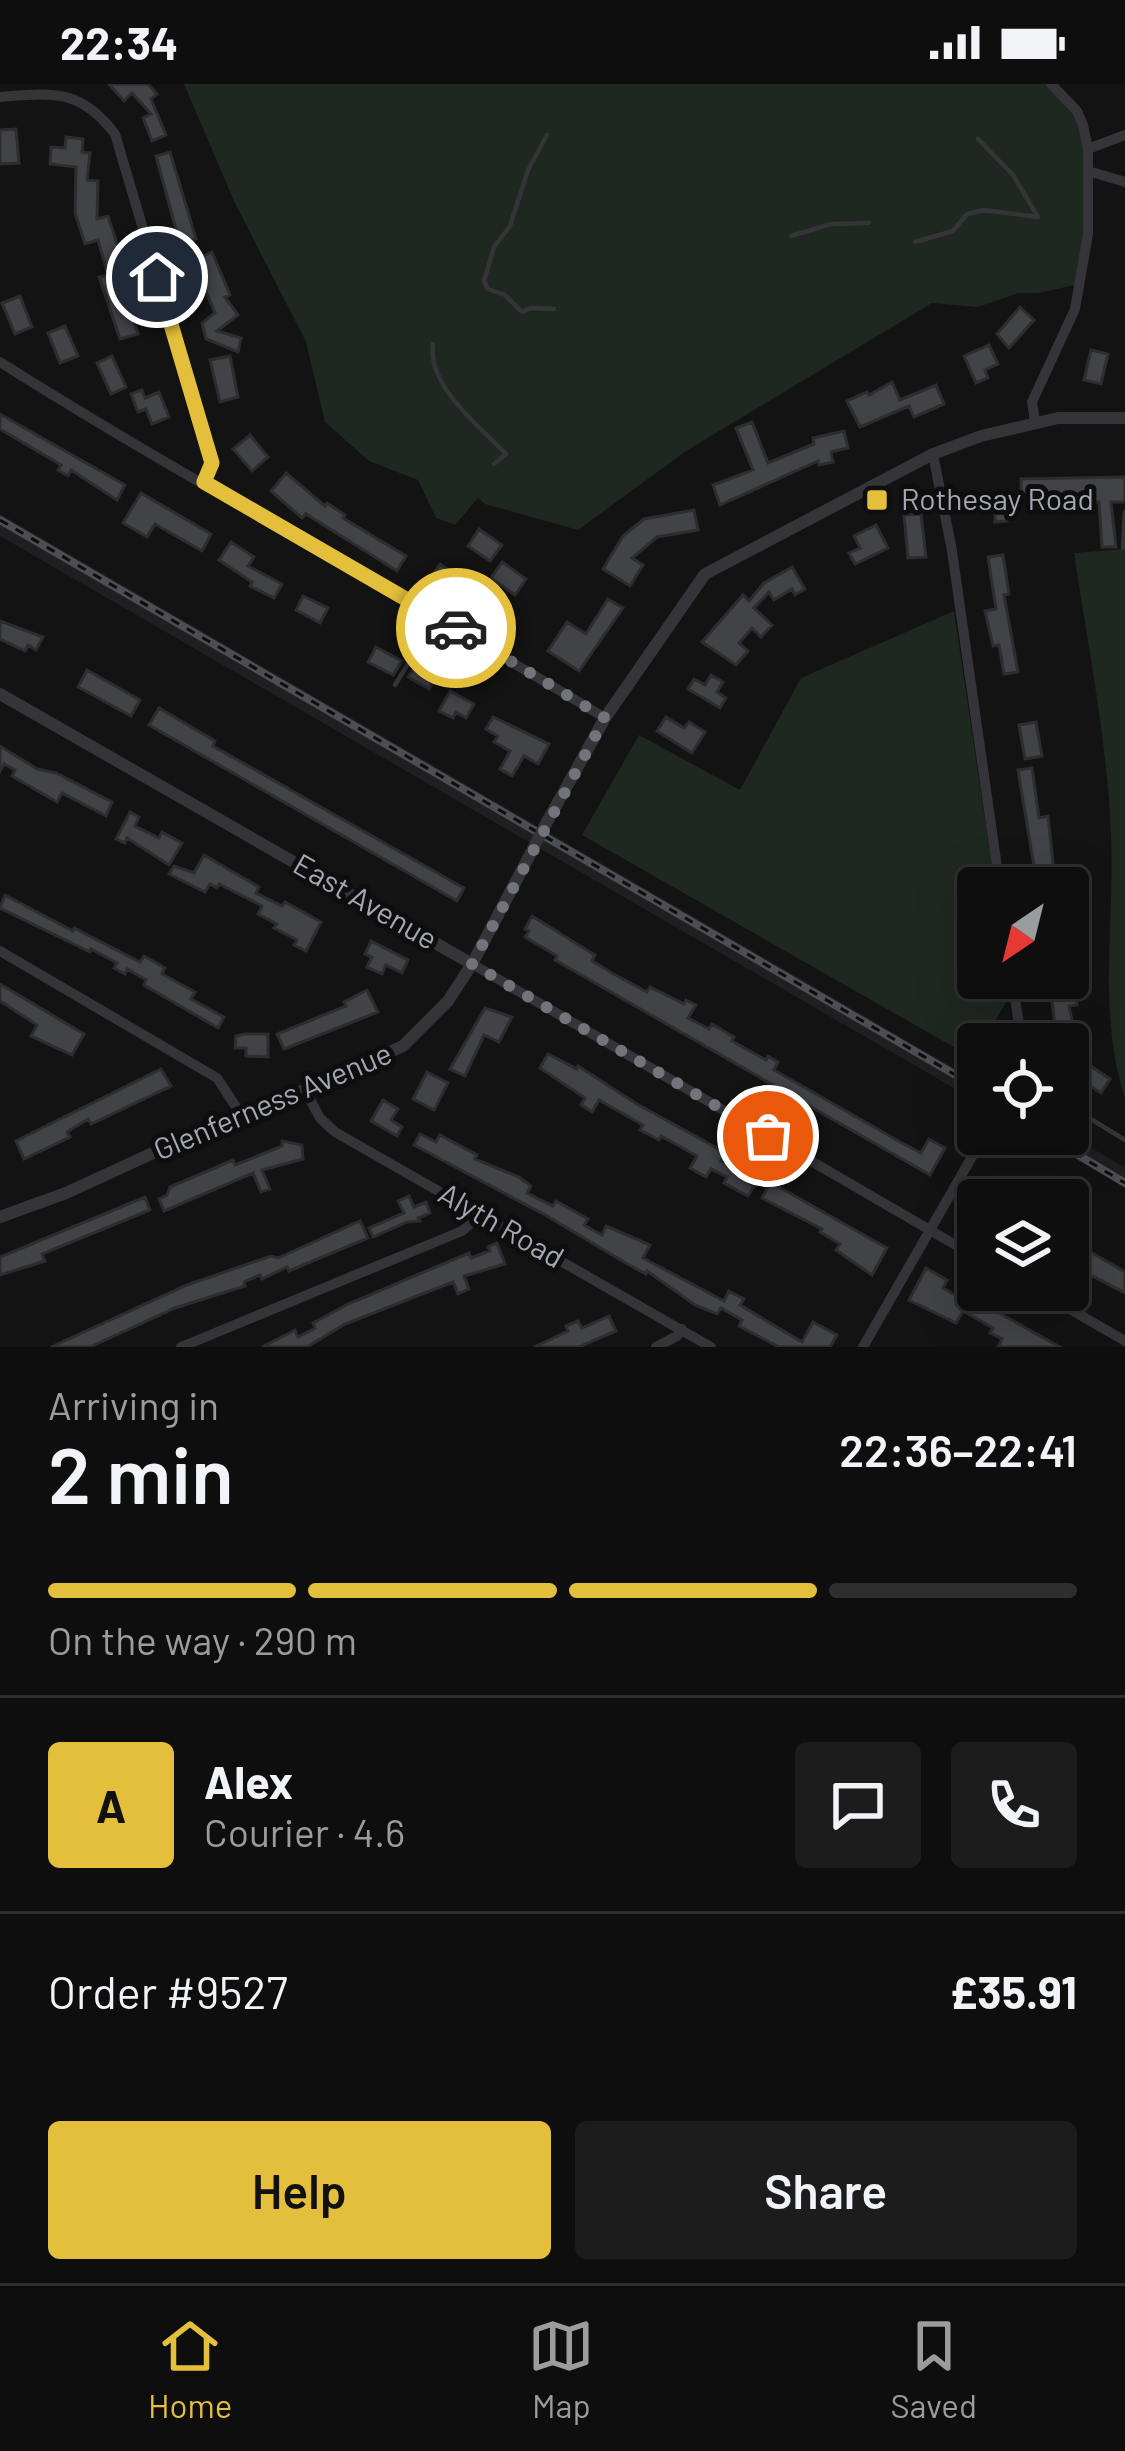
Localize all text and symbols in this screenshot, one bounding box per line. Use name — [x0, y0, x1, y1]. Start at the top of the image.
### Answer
text: 22:34 — [60, 15, 178, 69]
pin — [106, 226, 208, 328]
icon: home — [124, 244, 190, 310]
place label: Rothesay Road — [901, 480, 1094, 516]
marker: Rothesay Road — [864, 487, 890, 513]
courier — [396, 568, 516, 688]
icon: car — [423, 595, 489, 661]
street label: East Avenue — [288, 845, 444, 956]
north arrow — [957, 867, 1089, 999]
map controls — [957, 867, 1089, 1311]
button: locate — [957, 1023, 1089, 1155]
street label: Glenferness Avenue — [148, 1034, 397, 1167]
pin — [717, 1085, 819, 1187]
icon: bag — [735, 1103, 801, 1169]
street label: Alyth Road — [433, 1174, 571, 1274]
button: layers — [957, 1179, 1089, 1311]
text: Arriving in — [48, 1381, 219, 1428]
text: 22:36–22:41 — [839, 1422, 1077, 1476]
text: 2 min — [48, 1426, 234, 1520]
text: On the way · 290 m — [48, 1616, 357, 1663]
button: chat — [795, 1742, 921, 1868]
button: phone — [951, 1742, 1077, 1868]
text: Alex — [204, 1754, 293, 1808]
text: A — [96, 1778, 126, 1832]
text: Courier · 4.6 — [204, 1808, 405, 1855]
text: Order #9527 — [48, 1964, 288, 2018]
text: £35.91 — [950, 1964, 1077, 2018]
button: Help — [48, 2121, 551, 2259]
button: Share — [575, 2121, 1077, 2259]
tab: Home — [148, 2313, 232, 2425]
tab: Map — [528, 2313, 594, 2425]
tab: Saved — [890, 2313, 977, 2425]

